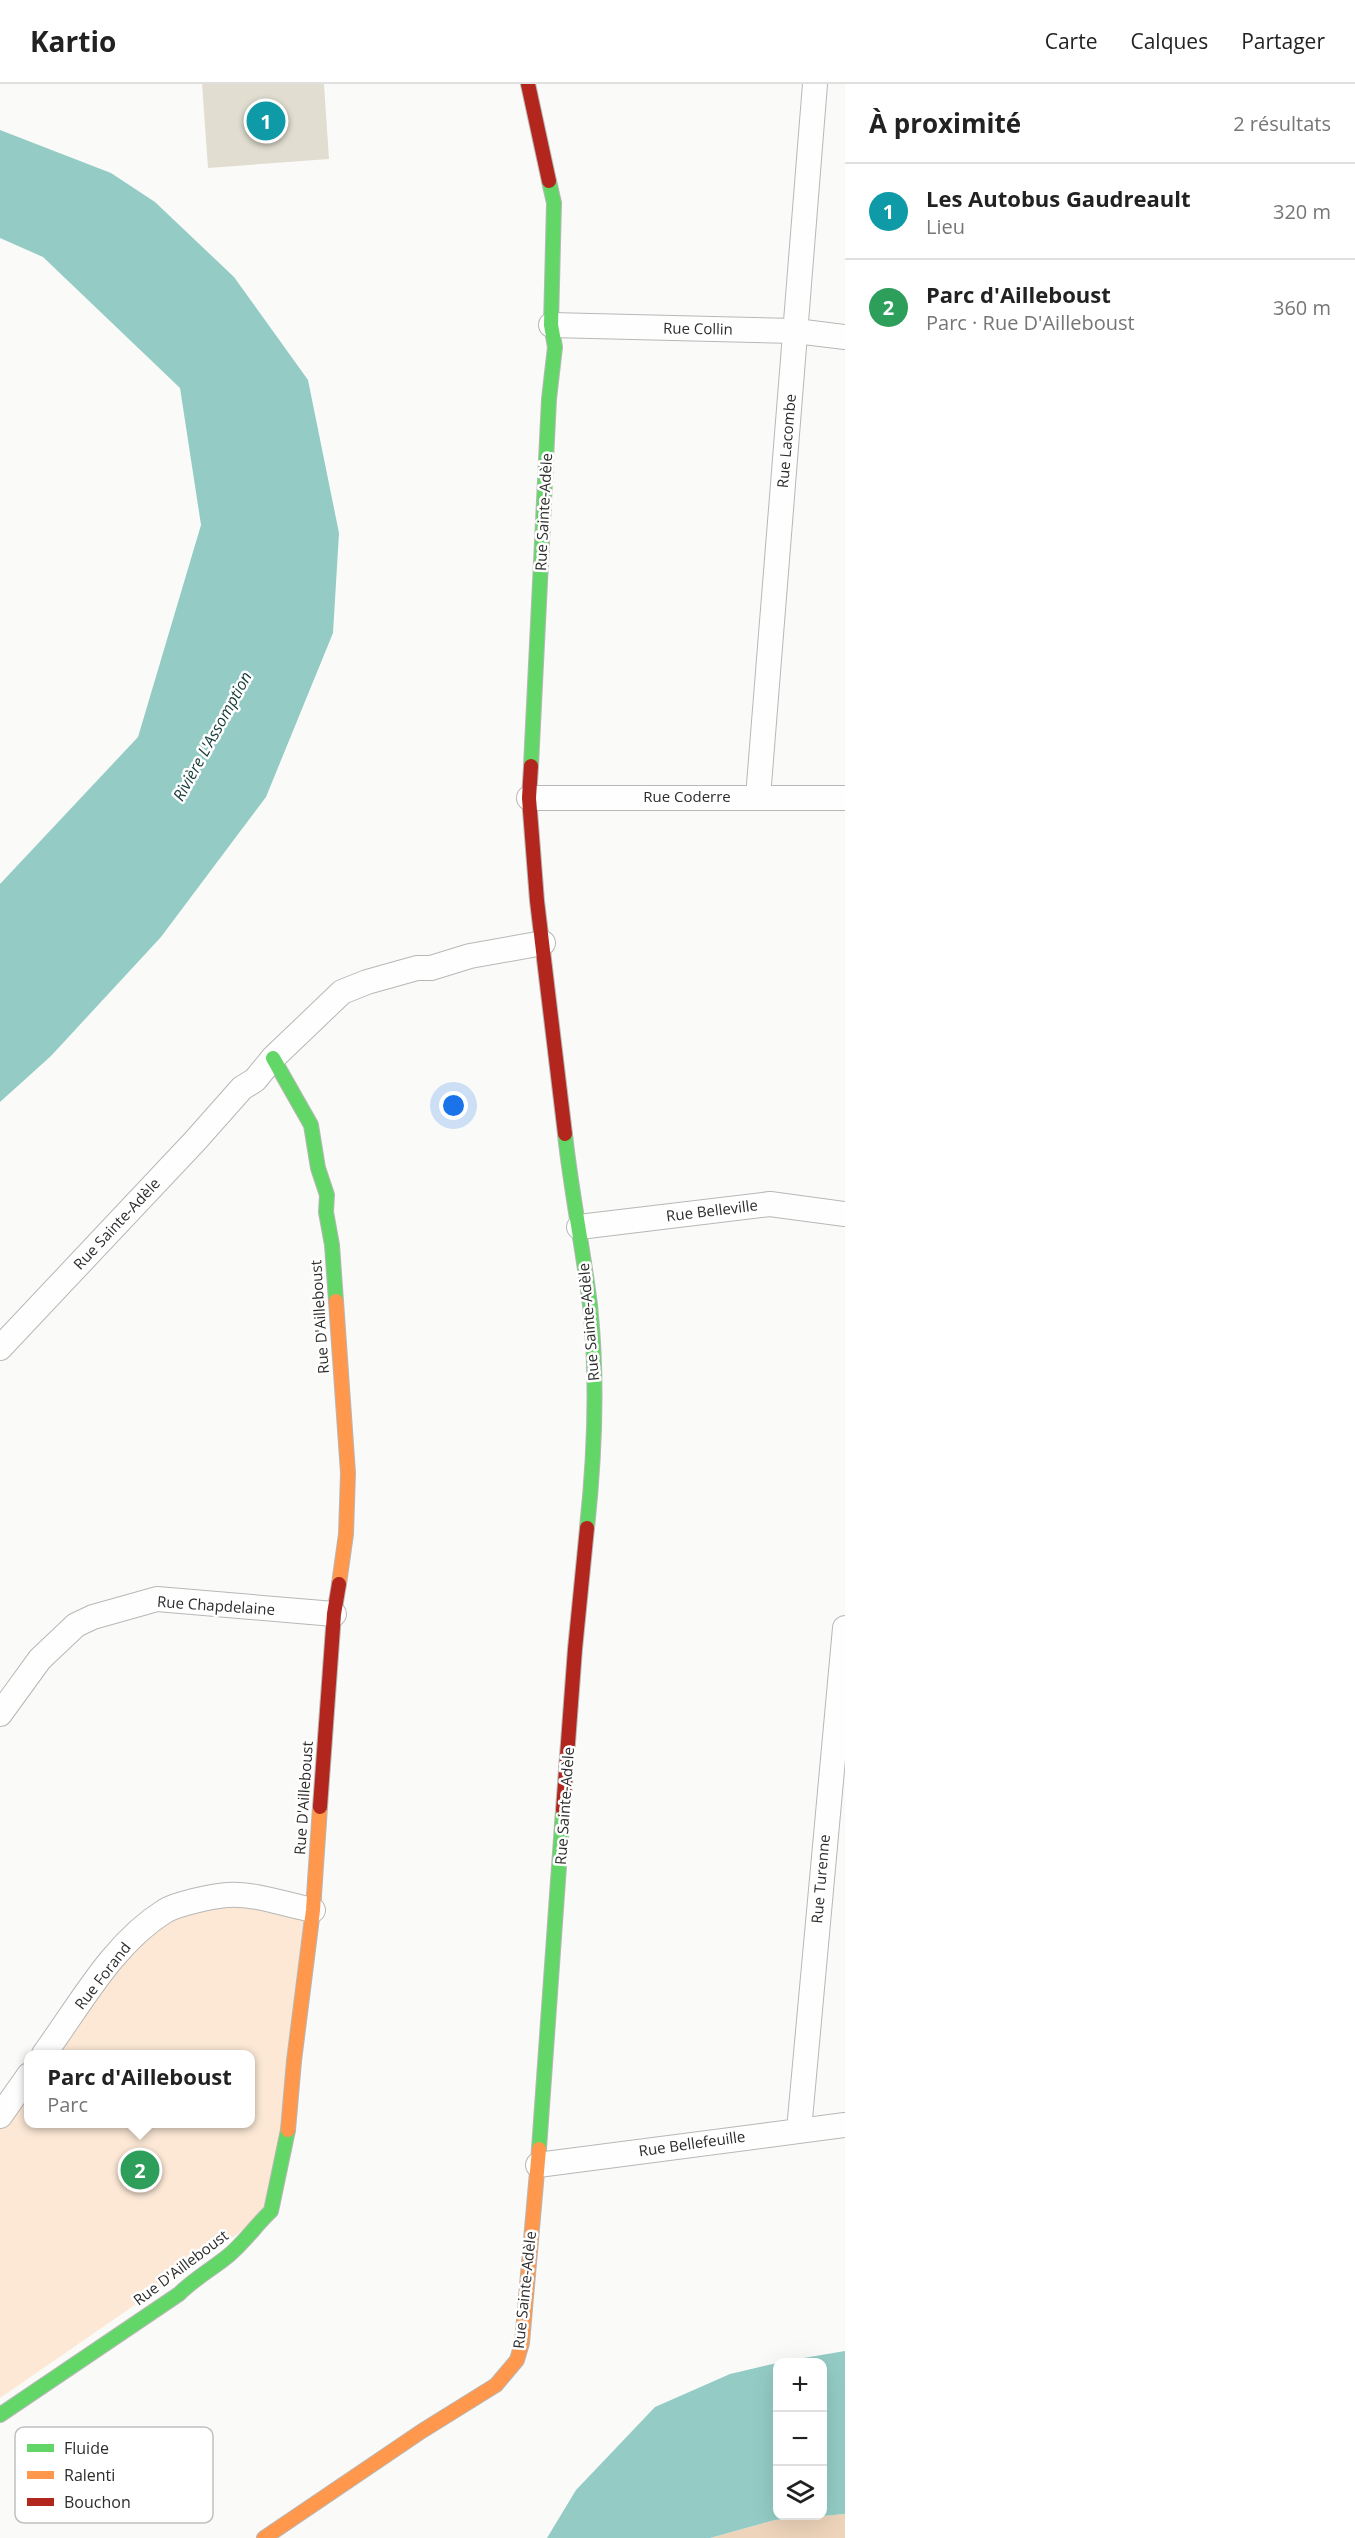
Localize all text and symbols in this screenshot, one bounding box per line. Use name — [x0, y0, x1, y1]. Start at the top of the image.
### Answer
text: Kartio — [30, 22, 116, 60]
text: Carte — [1045, 27, 1097, 55]
text: Calques — [1130, 27, 1208, 55]
text: Partager — [1241, 27, 1325, 55]
pin: 1 — [246, 99, 286, 144]
text: À proximité — [869, 105, 1021, 141]
text: 2 résultats — [1233, 110, 1331, 137]
text: Les Autobus Gaudreault — [926, 183, 1191, 213]
text: 1 — [883, 198, 894, 225]
text: 320 m — [1273, 198, 1331, 225]
text: Lieu — [926, 213, 965, 240]
text: Parc d'Ailleboust — [926, 279, 1111, 309]
text: 2 — [883, 294, 894, 321]
text: 360 m — [1273, 294, 1331, 321]
text: Parc · Rue D'Ailleboust — [926, 309, 1135, 336]
street label: Rue Collin — [663, 317, 733, 339]
street label: Rue Lacombe — [772, 393, 800, 489]
street label: Rue Sainte-Adèle — [530, 452, 556, 571]
water label: Rivière L'Assomption — [167, 667, 257, 805]
street label: Rue Coderre — [643, 786, 731, 806]
your location — [439, 1091, 468, 1120]
street label: Rue Sainte-Adèle — [69, 1173, 164, 1273]
street label: Rue Belleville — [665, 1194, 759, 1226]
street label: Rue D'Ailleboust — [305, 1259, 333, 1375]
street label: Rue Sainte-Adèle — [573, 1262, 603, 1382]
street label: Rue Chapdelaine — [156, 1591, 276, 1619]
street label: Rue D'Ailleboust — [289, 1740, 317, 1856]
street label: Rue Sainte-Adèle — [550, 1746, 578, 1866]
street label: Rue Turenne — [806, 1833, 834, 1924]
street label: Rue Forand — [70, 1938, 135, 2013]
popup — [24, 2050, 255, 2128]
text: Parc d'Ailleboust — [47, 2061, 232, 2091]
text: Parc — [47, 2091, 88, 2118]
street label: Rue Bellefeuille — [637, 2126, 746, 2160]
pin: 2 — [120, 2148, 160, 2192]
street label: Rue D'Ailleboust — [129, 2225, 232, 2310]
street label: Rue Sainte-Adèle — [508, 2230, 540, 2350]
map controls — [773, 2358, 827, 2520]
button: + — [773, 2358, 827, 2412]
button: − — [773, 2412, 827, 2466]
legend — [15, 2427, 213, 2523]
text: Fluide — [64, 2437, 109, 2459]
text: Ralenti — [64, 2464, 115, 2486]
button: layers — [773, 2466, 827, 2520]
text: Bouchon — [64, 2491, 131, 2513]

